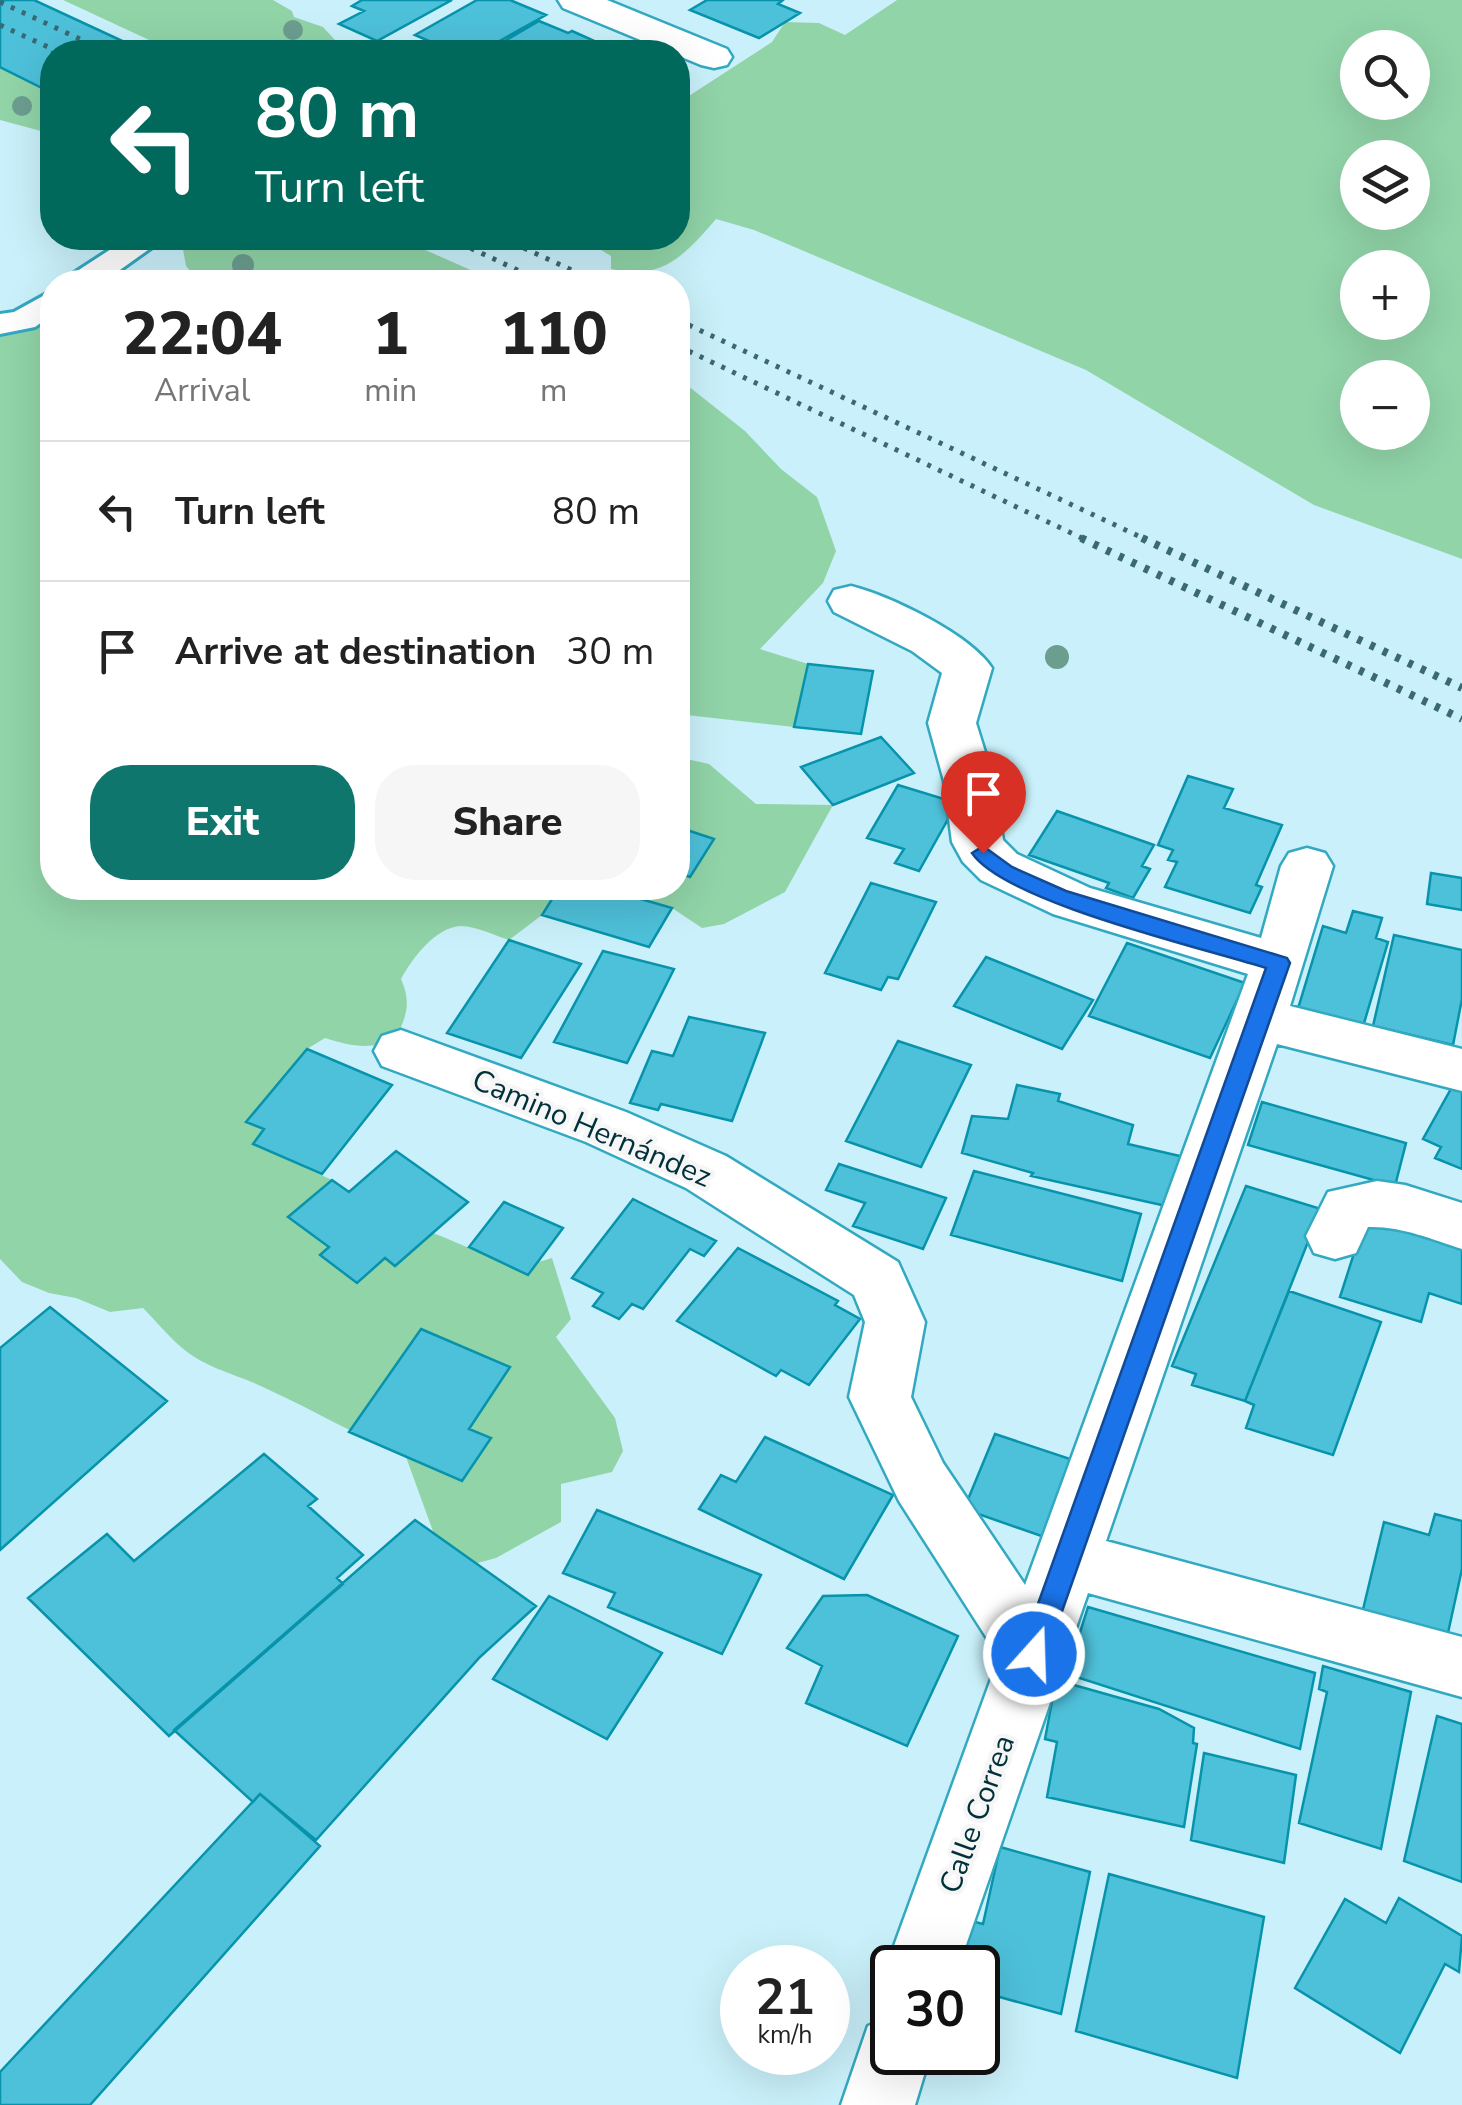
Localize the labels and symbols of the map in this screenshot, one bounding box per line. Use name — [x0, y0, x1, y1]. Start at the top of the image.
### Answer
pin — [941, 751, 1026, 854]
street label: Camino Hernández — [466, 1059, 718, 1197]
position arrow — [982, 1602, 1086, 1706]
street label: Calle Correa — [930, 1729, 1025, 1899]
speed limit sign: 30 — [870, 1945, 1000, 2075]

